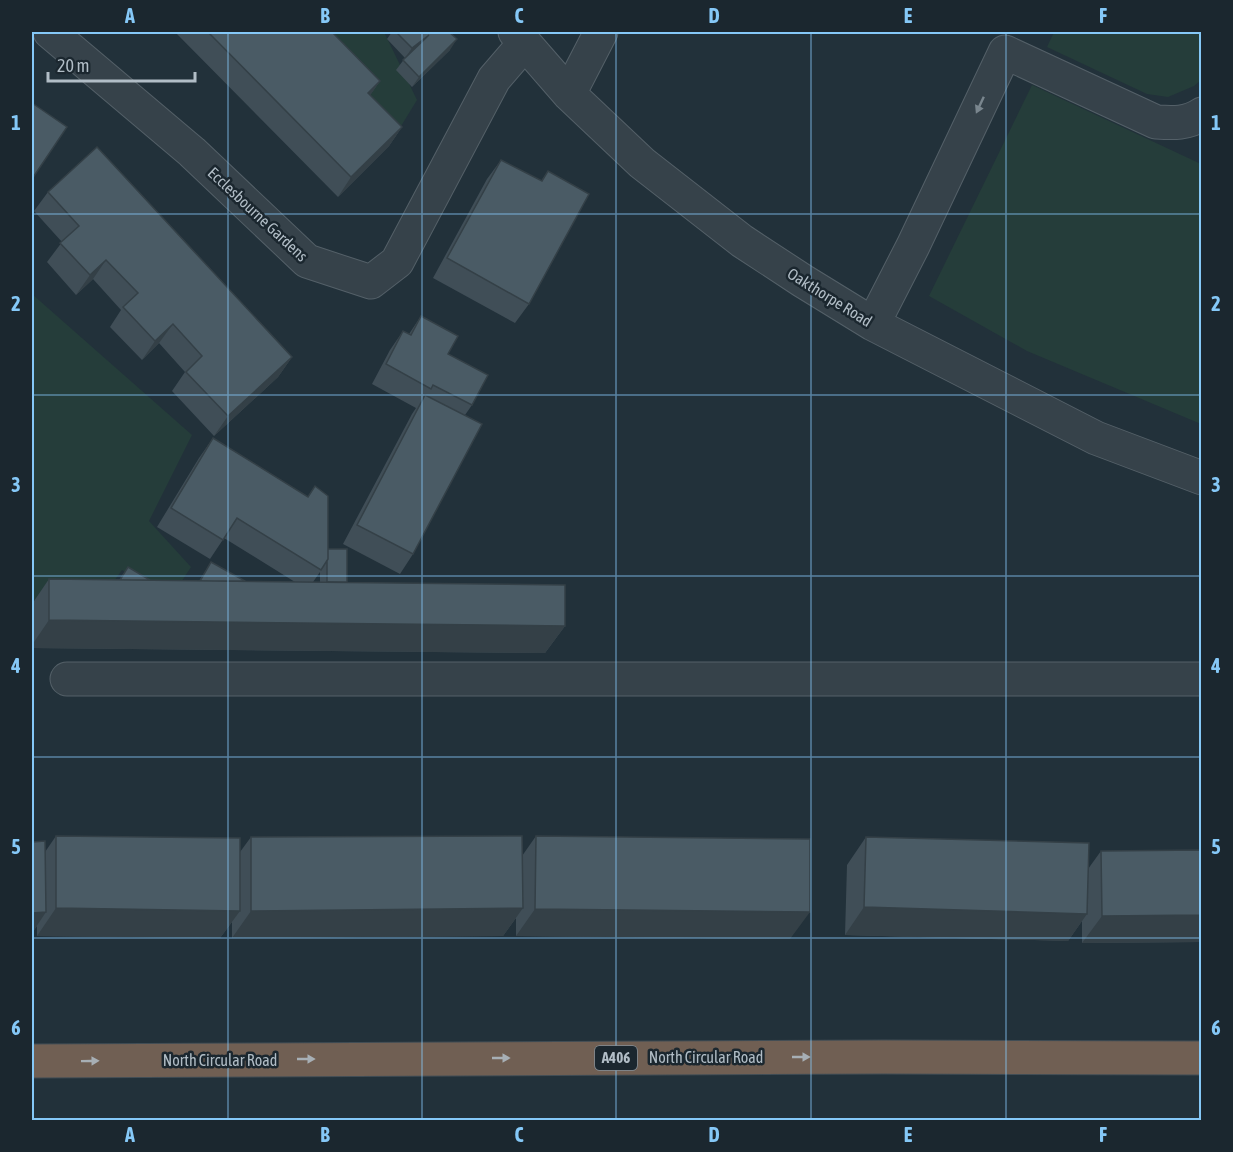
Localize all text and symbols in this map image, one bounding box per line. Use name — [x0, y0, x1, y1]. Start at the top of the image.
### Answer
text: A — [124, 4, 135, 27]
text: B — [320, 4, 330, 27]
text: C — [515, 4, 524, 27]
text: D — [708, 4, 720, 27]
text: E — [904, 4, 913, 27]
text: F — [1099, 4, 1107, 27]
scale bar — [48, 45, 195, 83]
text: 20 m — [57, 55, 89, 76]
one-way arrow — [975, 97, 984, 114]
text: 1 — [11, 111, 21, 134]
text: 1 — [1211, 111, 1221, 134]
street label: Ecclesbourne Gardens — [205, 163, 312, 265]
street label: Oakthorpe Road — [784, 264, 875, 331]
text: 2 — [11, 292, 21, 315]
text: 2 — [1211, 292, 1221, 315]
text: 3 — [11, 473, 21, 496]
text: 3 — [1211, 473, 1221, 496]
text: 4 — [10, 654, 21, 677]
text: 4 — [1210, 654, 1221, 677]
text: 5 — [11, 835, 21, 858]
text: 5 — [1211, 835, 1221, 858]
text: 6 — [11, 1016, 21, 1039]
text: 6 — [1211, 1016, 1221, 1039]
road number: A406 — [595, 1046, 637, 1070]
street label: North Circular Road — [649, 1048, 763, 1066]
street label: North Circular Road — [163, 1051, 277, 1069]
one-way arrow — [791, 1052, 810, 1062]
one-way arrow — [491, 1053, 510, 1063]
one-way arrow — [296, 1054, 315, 1064]
one-way arrow — [80, 1056, 99, 1066]
text: A — [124, 1123, 135, 1146]
text: B — [320, 1123, 330, 1146]
text: C — [515, 1123, 524, 1146]
text: D — [708, 1123, 720, 1146]
text: E — [904, 1123, 913, 1146]
text: F — [1099, 1123, 1107, 1146]

